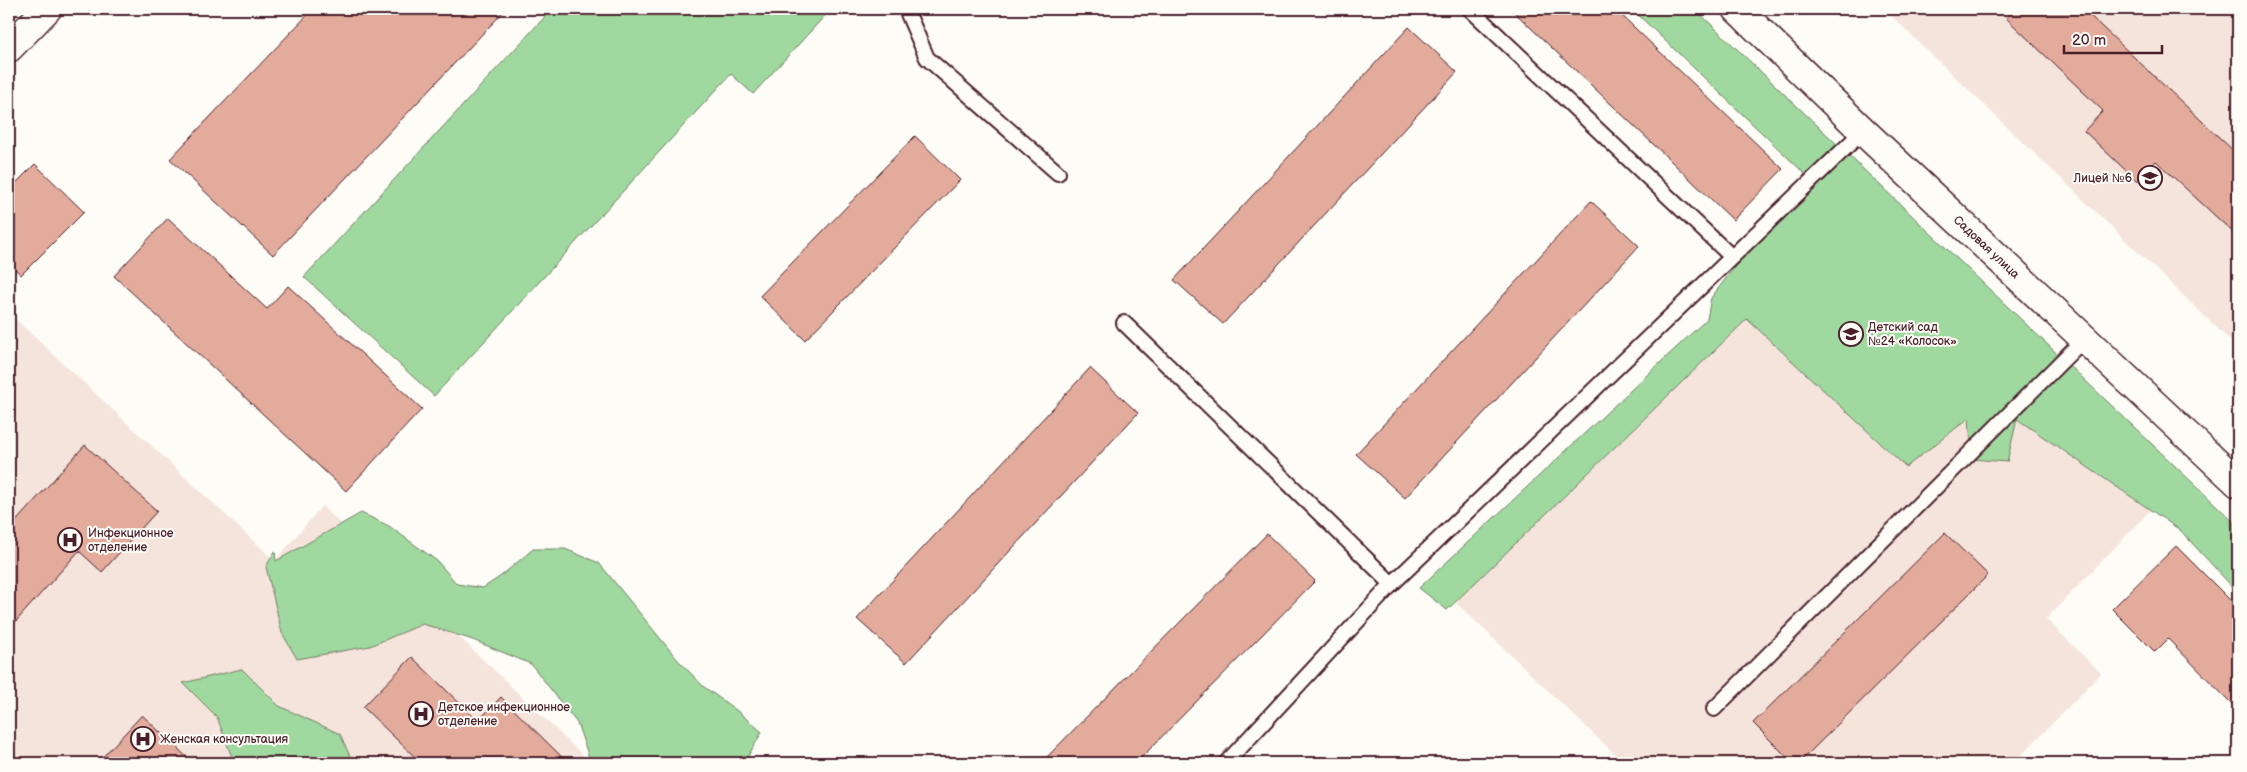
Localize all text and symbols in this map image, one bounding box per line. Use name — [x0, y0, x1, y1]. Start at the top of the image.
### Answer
scale bar — [2064, 22, 2162, 54]
text: 20 m — [2072, 31, 2106, 50]
school or university icon: Лицей №6 — [2137, 165, 2163, 191]
place label: Лицей №6 — [2073, 171, 2132, 186]
street label: Садовая улица — [1950, 212, 2023, 282]
place label: Детский сад №24 «Колосок» — [1868, 320, 1957, 349]
school or university icon: Детский сад №24 «Колосок» — [1838, 321, 1864, 347]
place label: Инфекционное отделение — [88, 526, 174, 555]
hospital icon: Инфекционное отделение — [57, 527, 83, 553]
place label: Детское инфекционное отделение — [438, 700, 570, 729]
hospital icon: Детское инфекционное отделение — [408, 701, 434, 727]
hospital icon: Женская консультация — [130, 726, 156, 752]
place label: Женская консультация — [160, 732, 289, 747]

